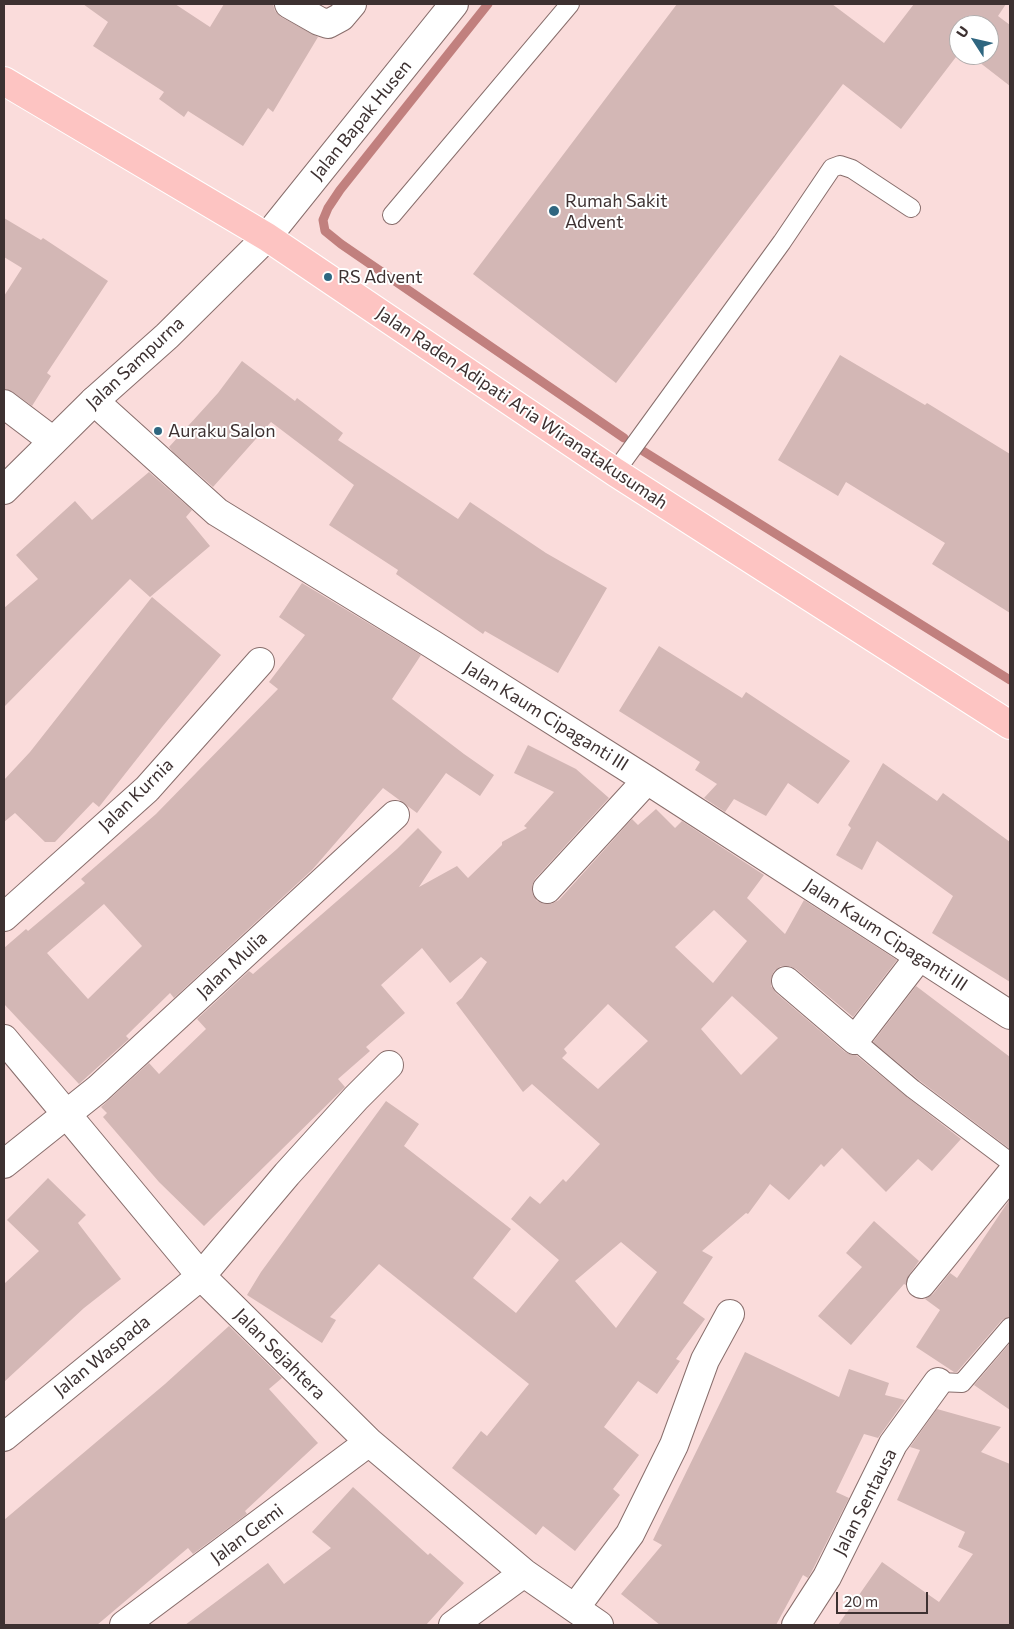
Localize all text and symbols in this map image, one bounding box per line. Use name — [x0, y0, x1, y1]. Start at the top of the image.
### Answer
north arrow — [949, 15, 999, 65]
text: U — [952, 23, 972, 41]
street label: Jalan Bapak Husen — [306, 56, 416, 184]
place label: Rumah Sakit Advent — [565, 190, 668, 232]
marker: Rumah Sakit Advent — [547, 204, 561, 218]
place label: RS Advent — [338, 266, 423, 288]
marker: RS Advent — [322, 271, 334, 283]
street label: Jalan Raden Adipati Aria Wiranatakusumah — [372, 302, 672, 514]
street label: Jalan Sampurna — [82, 312, 188, 414]
place label: Auraku Salon — [168, 420, 276, 442]
marker: Auraku Salon — [152, 425, 164, 437]
street label: Jalan Kaum Cipaganti III — [460, 656, 632, 776]
street label: Jalan Kurnia — [94, 754, 178, 836]
street label: Jalan Kaum Cipaganti III — [800, 874, 972, 996]
street label: Jalan Mulia — [192, 927, 272, 1003]
street label: Jalan Sejahtera — [230, 1304, 330, 1404]
street label: Jalan Waspada — [50, 1311, 154, 1401]
street label: Jalan Sentausa — [829, 1445, 901, 1559]
street label: Jalan Gemi — [206, 1500, 288, 1568]
scale bar — [839, 1582, 932, 1614]
text: 20 m — [844, 1592, 878, 1610]

